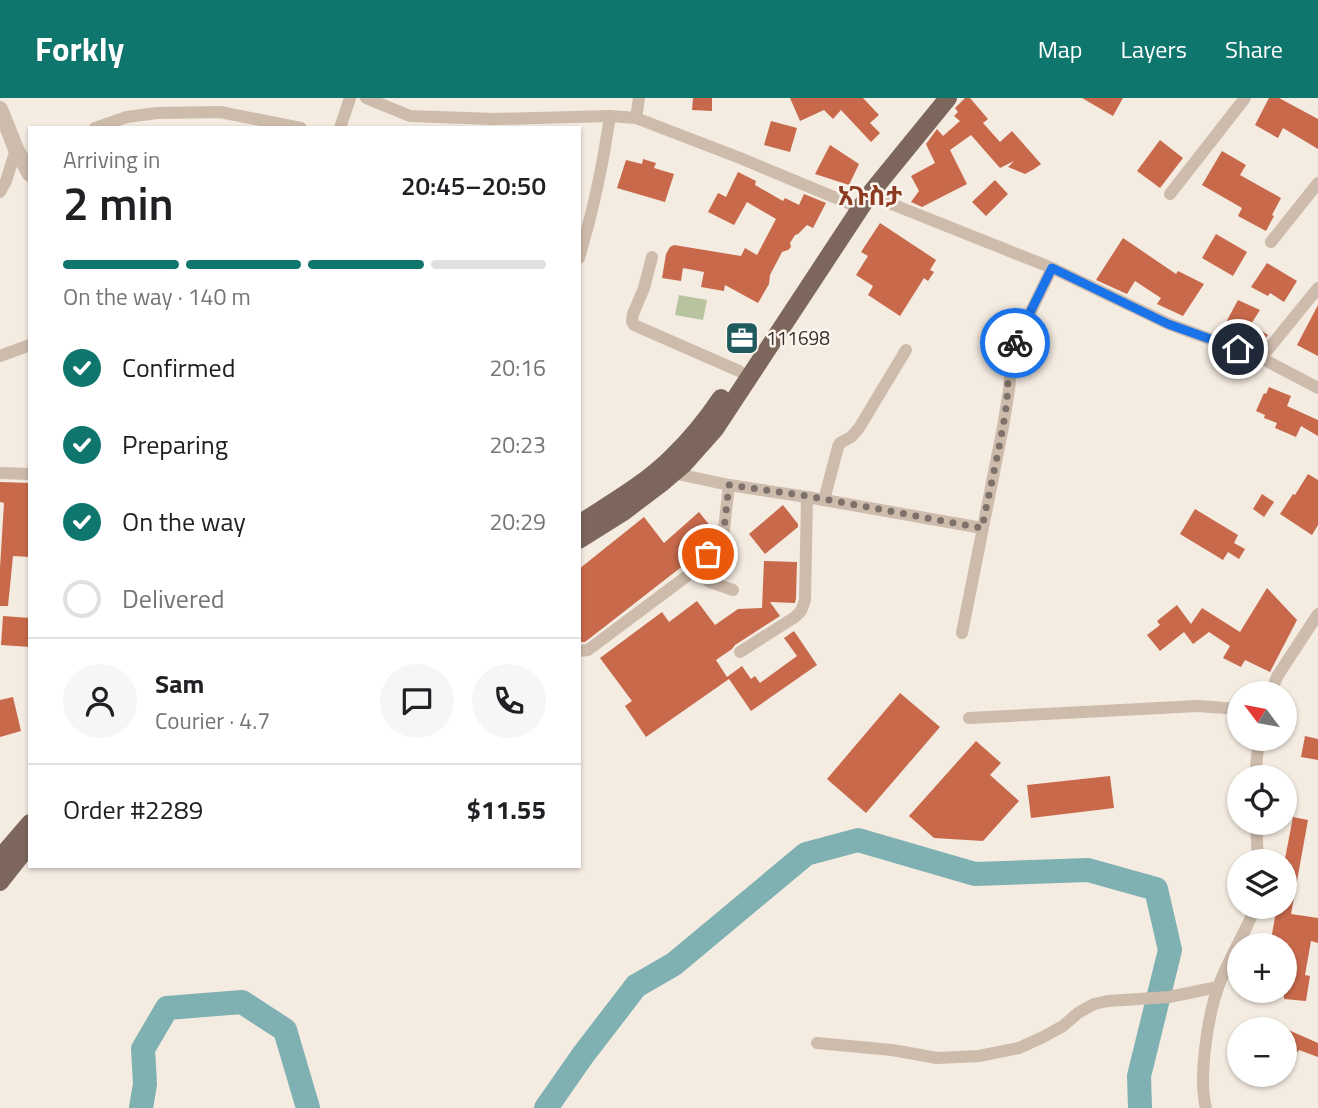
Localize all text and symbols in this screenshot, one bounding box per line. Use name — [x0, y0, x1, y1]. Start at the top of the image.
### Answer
text: Forkly — [35, 24, 124, 74]
text: Map — [1038, 31, 1083, 67]
text: Layers — [1121, 31, 1187, 67]
text: Share — [1225, 31, 1283, 67]
text: Arriving in — [63, 142, 160, 177]
text: 20:45–20:50 — [401, 166, 546, 205]
text: 2 min — [63, 168, 174, 238]
district label: አጉስታ — [838, 176, 902, 215]
text: On the way · 140 m — [63, 279, 251, 314]
courier — [980, 308, 1050, 378]
office icon: 111698 — [723, 319, 761, 357]
pin — [1208, 319, 1268, 379]
place label: 111698 — [766, 323, 830, 352]
icon: bike — [996, 324, 1034, 362]
icon: home — [1219, 330, 1257, 368]
text: Confirmed — [122, 348, 236, 387]
icon: check — [63, 349, 101, 387]
text: 20:16 — [489, 350, 546, 385]
text: Preparing — [122, 425, 228, 464]
icon: check — [63, 426, 101, 464]
text: 20:23 — [489, 427, 546, 462]
text: On the way — [122, 502, 246, 541]
icon: check — [63, 503, 101, 541]
text: 20:29 — [489, 504, 546, 539]
pin — [678, 524, 738, 584]
icon: bag — [689, 535, 727, 573]
text: Delivered — [122, 579, 225, 618]
button: person — [63, 664, 137, 738]
text: Sam — [155, 664, 204, 703]
button: chat — [380, 664, 454, 738]
button: phone — [472, 664, 546, 738]
north arrow — [1227, 681, 1297, 751]
map controls — [1227, 681, 1297, 1087]
text: Courier · 4.7 — [155, 703, 270, 738]
button: locate — [1227, 765, 1297, 835]
text: Order #2289 — [63, 790, 203, 829]
text: $11.55 — [467, 790, 546, 829]
button: layers — [1227, 849, 1297, 919]
button: + — [1227, 933, 1297, 1003]
button: − — [1227, 1017, 1297, 1087]

